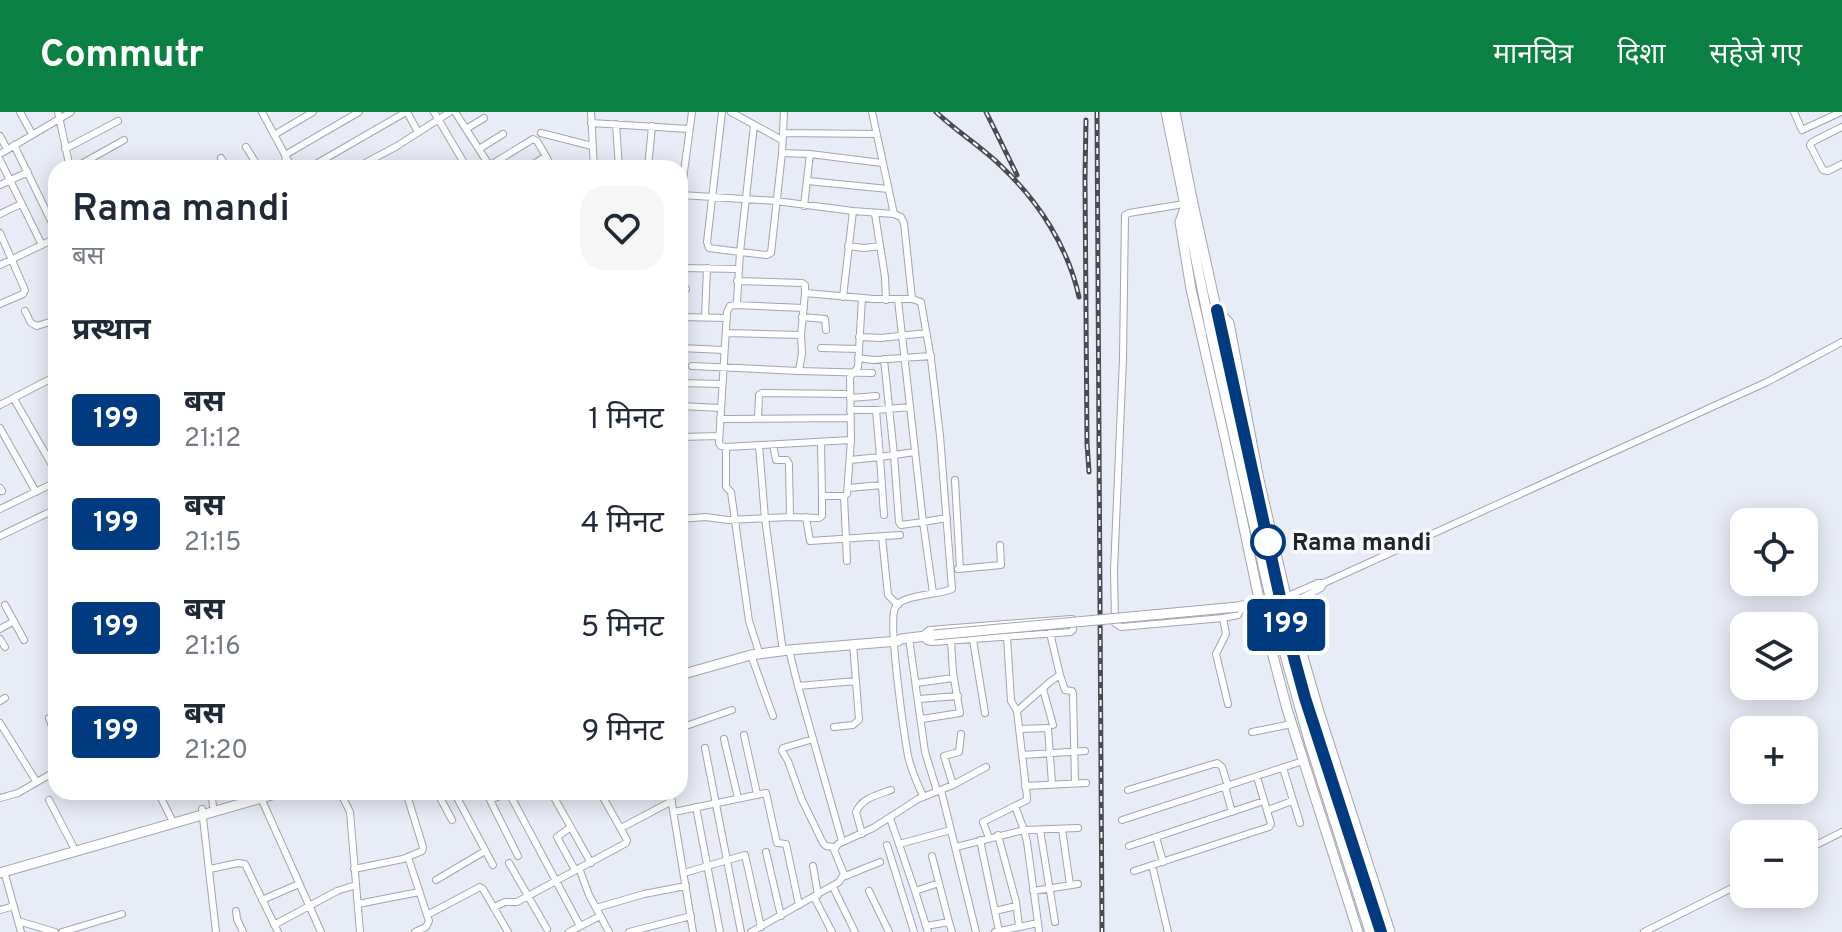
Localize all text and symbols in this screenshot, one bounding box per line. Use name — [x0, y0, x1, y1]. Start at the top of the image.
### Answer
text: Commutr — [40, 32, 204, 81]
text: मानचित्र — [1493, 38, 1573, 74]
text: दिशा — [1617, 38, 1666, 74]
text: सहेजे गए — [1710, 38, 1802, 74]
text: Rama mandi — [72, 186, 290, 235]
button: heart — [580, 186, 664, 270]
text: बस — [72, 241, 104, 274]
text: प्रस्थान — [72, 313, 151, 350]
text: बस — [184, 385, 225, 422]
text: 199 — [93, 402, 139, 438]
text: 1 मिनट — [588, 402, 664, 439]
text: 21:12 — [184, 423, 241, 456]
text: बस — [184, 489, 225, 526]
text: 199 — [93, 506, 139, 542]
text: 4 मिनट — [581, 506, 664, 543]
map controls — [1730, 508, 1818, 908]
button: locate — [1730, 508, 1818, 596]
marker: Rama mandi — [1251, 525, 1285, 559]
text: 21:15 — [184, 527, 241, 560]
place label: Rama mandi — [1292, 529, 1431, 559]
text: बस — [184, 593, 225, 630]
line badge: 199 — [1240, 599, 1332, 651]
text: 199 — [1263, 607, 1309, 643]
text: 199 — [93, 610, 139, 646]
text: 5 मिनट — [581, 610, 664, 647]
button: layers — [1730, 612, 1818, 700]
text: 21:16 — [184, 631, 241, 664]
text: बस — [184, 697, 225, 734]
text: 199 — [93, 714, 139, 750]
text: 9 मिनट — [582, 714, 664, 751]
button: + — [1730, 716, 1818, 804]
text: 21:20 — [184, 735, 248, 768]
button: − — [1730, 820, 1818, 908]

